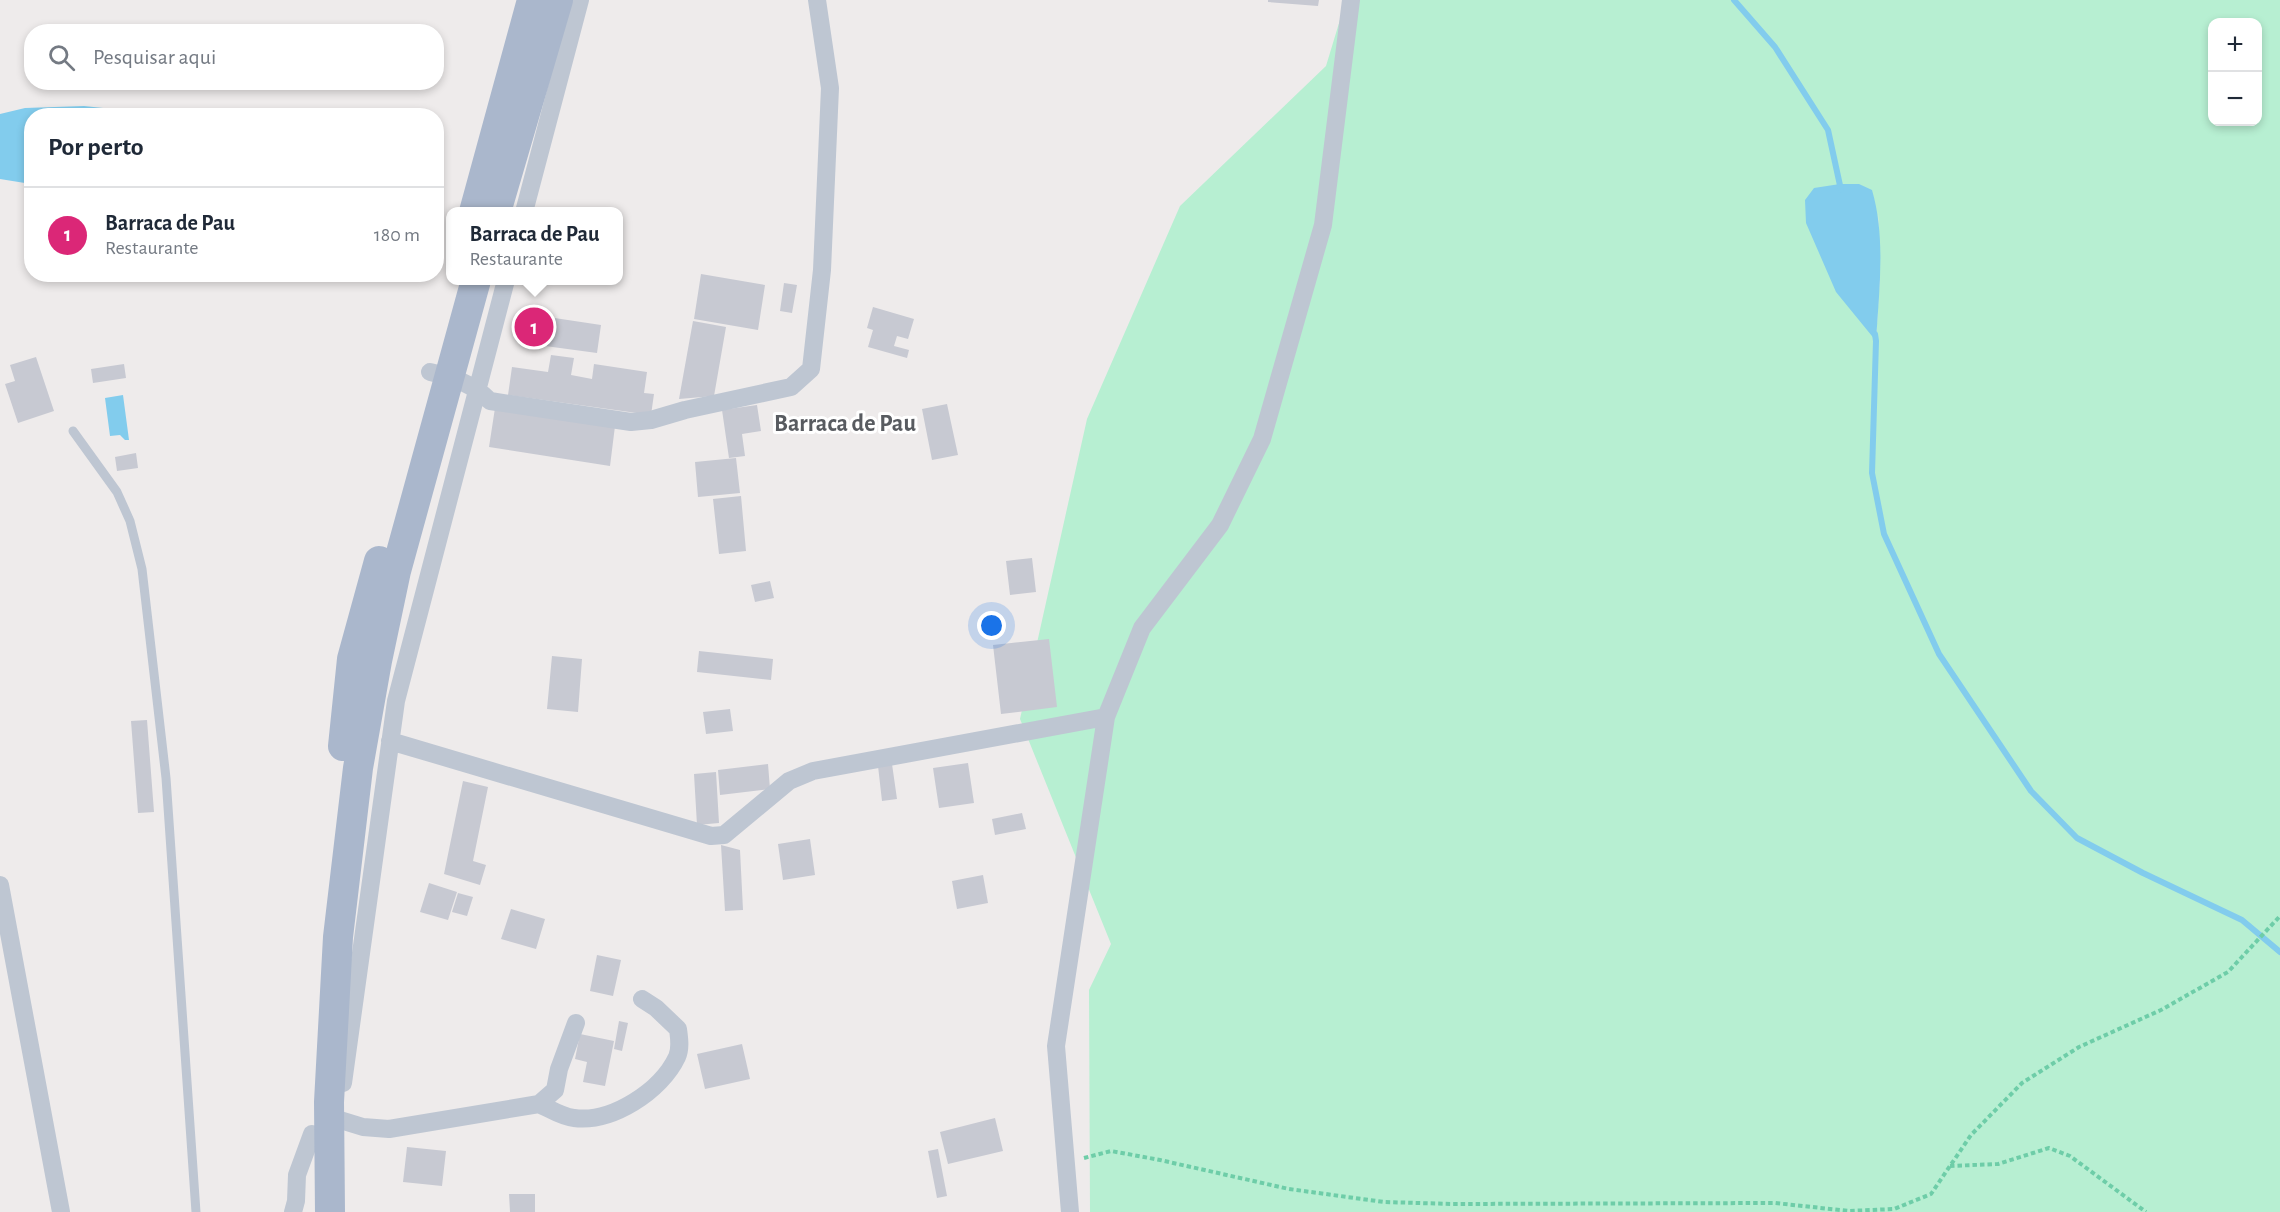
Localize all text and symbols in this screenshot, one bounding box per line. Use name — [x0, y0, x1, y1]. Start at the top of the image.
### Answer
map controls — [2208, 18, 2262, 126]
button: + — [2208, 18, 2262, 72]
search box — [24, 24, 444, 90]
icon: search — [45, 41, 78, 74]
text: Pesquisar aqui — [93, 46, 216, 68]
button: − — [2208, 72, 2262, 126]
text: Por perto — [48, 134, 144, 160]
popup — [446, 207, 623, 285]
text: Barraca de Pau — [105, 212, 235, 234]
text: Barraca de Pau — [469, 223, 600, 245]
text: 1 — [64, 225, 71, 245]
text: 180 m — [374, 225, 420, 245]
text: Restaurante — [105, 238, 199, 258]
text: Restaurante — [469, 249, 563, 269]
pin: 1 — [514, 304, 554, 350]
district label: Barraca de Pau — [774, 412, 916, 436]
your location — [977, 611, 1006, 640]

